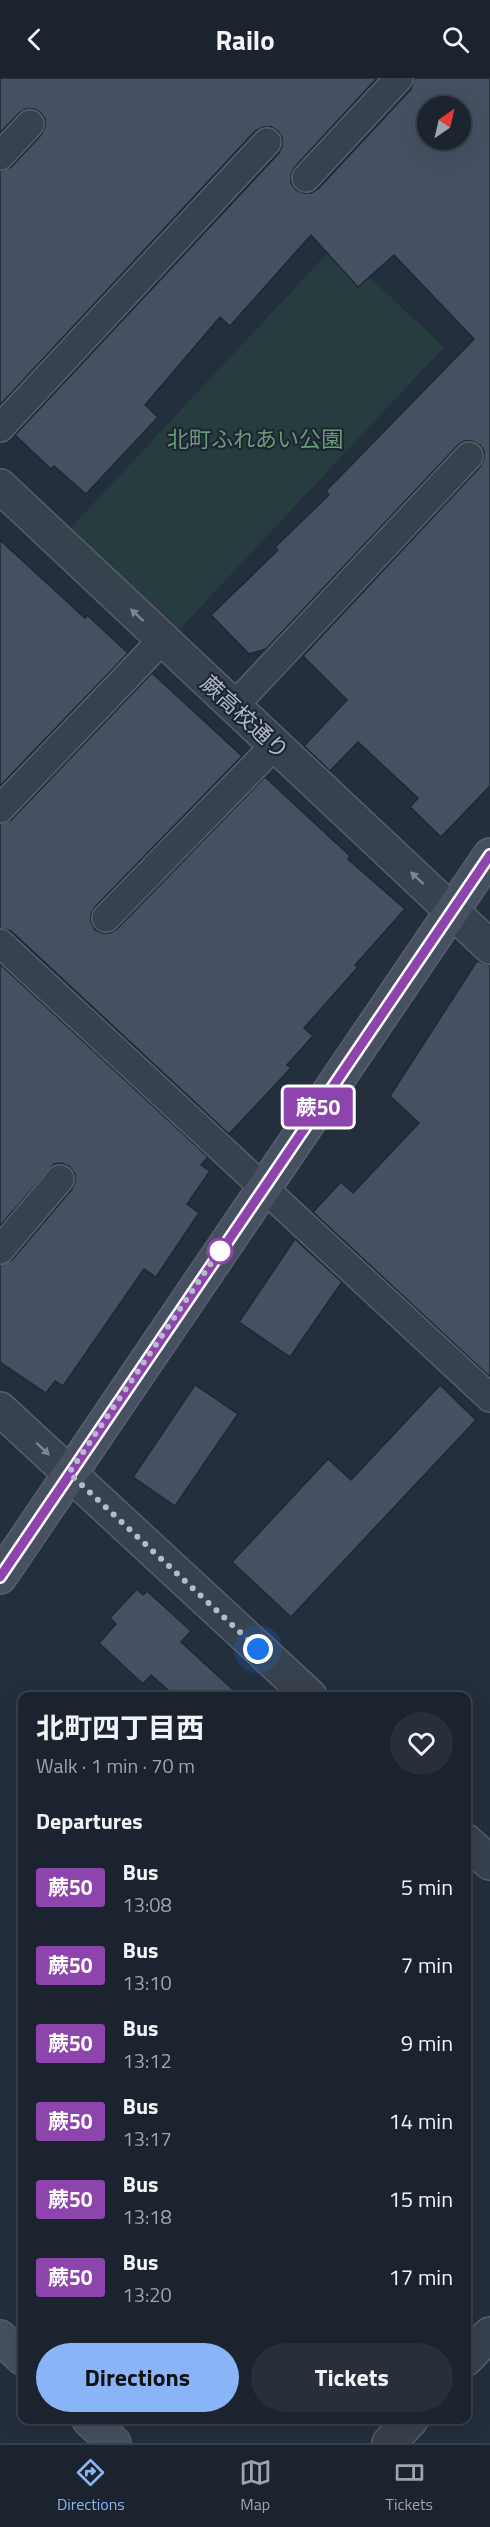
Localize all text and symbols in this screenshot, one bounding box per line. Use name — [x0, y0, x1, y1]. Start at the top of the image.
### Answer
text: Railo — [215, 19, 275, 60]
icon: back — [18, 23, 51, 56]
icon: search — [439, 23, 472, 56]
north arrow — [417, 96, 471, 150]
map controls — [417, 96, 471, 150]
park label: 北町ふれあい公園 — [167, 422, 343, 456]
one-way arrow — [130, 609, 145, 622]
street label: 蕨高校通り — [193, 667, 297, 767]
one-way arrow — [409, 871, 424, 885]
line badge: 蕨50 — [284, 1088, 352, 1126]
text: 蕨50 — [296, 1091, 340, 1123]
unlabelled marker — [207, 1238, 233, 1264]
one-way arrow — [35, 1442, 50, 1455]
your location — [243, 1634, 273, 1664]
text: 北町四丁目西 — [36, 1706, 204, 1749]
button: heart — [390, 1712, 453, 1775]
text: Walk · 1 min · 70 m — [36, 1750, 195, 1781]
text: Departures — [36, 1804, 143, 1838]
text: Bus — [123, 1855, 158, 1889]
text: 5 min — [401, 1870, 453, 1904]
text: 蕨50 — [48, 1871, 93, 1903]
text: 13:08 — [123, 1889, 172, 1920]
text: Bus — [123, 1933, 158, 1967]
text: 7 min — [401, 1948, 453, 1982]
text: 蕨50 — [48, 1949, 93, 1981]
text: 13:10 — [123, 1967, 172, 1998]
text: Bus — [123, 2011, 158, 2045]
text: 9 min — [401, 2026, 453, 2060]
text: 蕨50 — [48, 2027, 93, 2059]
text: 13:12 — [123, 2045, 172, 2076]
text: Bus — [123, 2089, 158, 2123]
text: 14 min — [388, 2104, 453, 2138]
text: 蕨50 — [48, 2105, 93, 2137]
text: 13:17 — [123, 2123, 172, 2154]
text: Bus — [123, 2167, 158, 2201]
text: 15 min — [388, 2182, 453, 2216]
text: 蕨50 — [48, 2183, 93, 2215]
text: 13:18 — [123, 2201, 172, 2232]
text: Bus — [123, 2245, 158, 2279]
text: 17 min — [388, 2260, 453, 2294]
text: 蕨50 — [48, 2261, 93, 2293]
text: 13:20 — [123, 2279, 172, 2310]
button: Directions — [36, 2343, 239, 2412]
button: Tickets — [251, 2343, 453, 2412]
tab: Directions — [57, 2456, 125, 2516]
tab: Map — [239, 2456, 272, 2516]
tab: Tickets — [386, 2456, 433, 2516]

